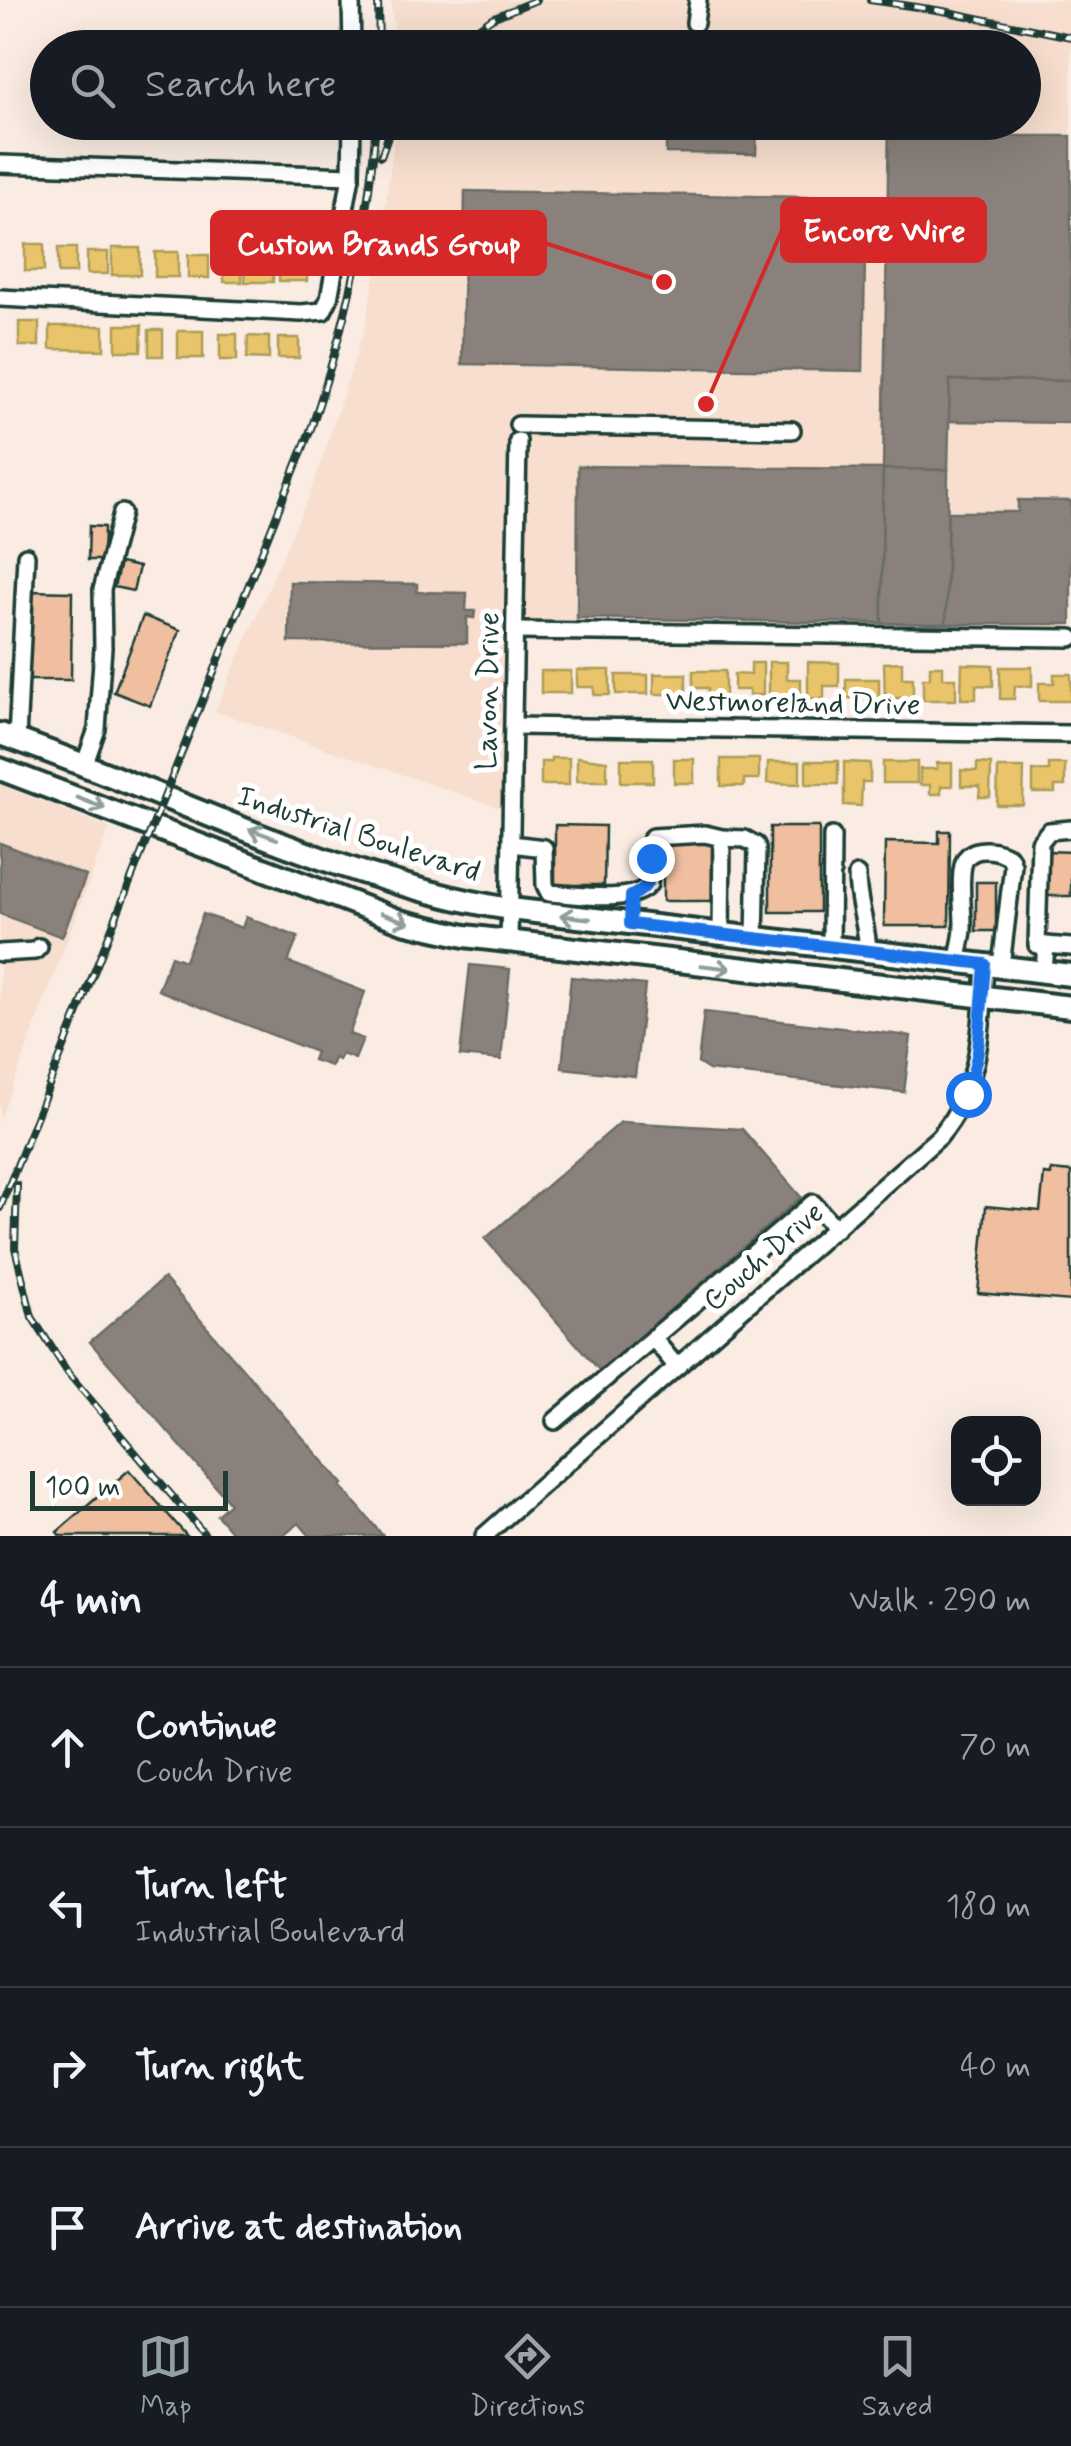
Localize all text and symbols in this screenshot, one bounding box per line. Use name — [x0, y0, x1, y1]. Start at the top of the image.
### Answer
search box — [30, 30, 1041, 140]
icon: search — [65, 58, 120, 113]
text: Search here — [145, 61, 336, 110]
callout: Encore Wire — [782, 199, 985, 261]
text: Encore Wire — [802, 211, 966, 253]
callout: Custom Brands Group — [212, 212, 545, 274]
text: Custom Brands Group — [237, 224, 521, 266]
street label: Lavon Drive — [468, 612, 509, 771]
street label: Westmoreland Drive — [665, 682, 921, 725]
street label: Industrial Boulevard — [232, 777, 485, 892]
one-way arrow — [76, 795, 106, 813]
one-way arrow — [248, 824, 279, 842]
route end — [629, 836, 675, 882]
one-way arrow — [560, 907, 592, 926]
one-way arrow — [379, 911, 411, 929]
one-way arrow — [699, 958, 732, 977]
route start — [946, 1072, 992, 1118]
street label: Couch Drive — [695, 1194, 833, 1320]
map controls — [951, 1416, 1041, 1506]
button: locate — [951, 1416, 1041, 1506]
scale bar — [30, 1466, 228, 1510]
text: 100 m — [45, 1470, 120, 1507]
text: 4 min — [40, 1574, 142, 1629]
text: Walk · 290 m — [849, 1580, 1031, 1622]
text: Continue — [135, 1702, 277, 1751]
icon: ahead — [40, 1720, 95, 1775]
text: 70 m — [959, 1726, 1031, 1768]
text: Couch Drive — [135, 1751, 293, 1793]
text: Turn left — [135, 1862, 287, 1911]
icon: left — [40, 1880, 95, 1935]
text: 180 m — [946, 1886, 1031, 1928]
text: Industrial Boulevard — [135, 1911, 405, 1953]
icon: right — [40, 2040, 95, 2095]
text: Turn right — [135, 2043, 304, 2092]
text: 40 m — [960, 2046, 1031, 2088]
icon: arrive — [40, 2200, 95, 2255]
text: Arrive at destination — [135, 2203, 462, 2252]
tab: Map — [138, 2329, 193, 2426]
tab: Directions — [470, 2329, 585, 2426]
tab: Saved — [862, 2329, 933, 2426]

